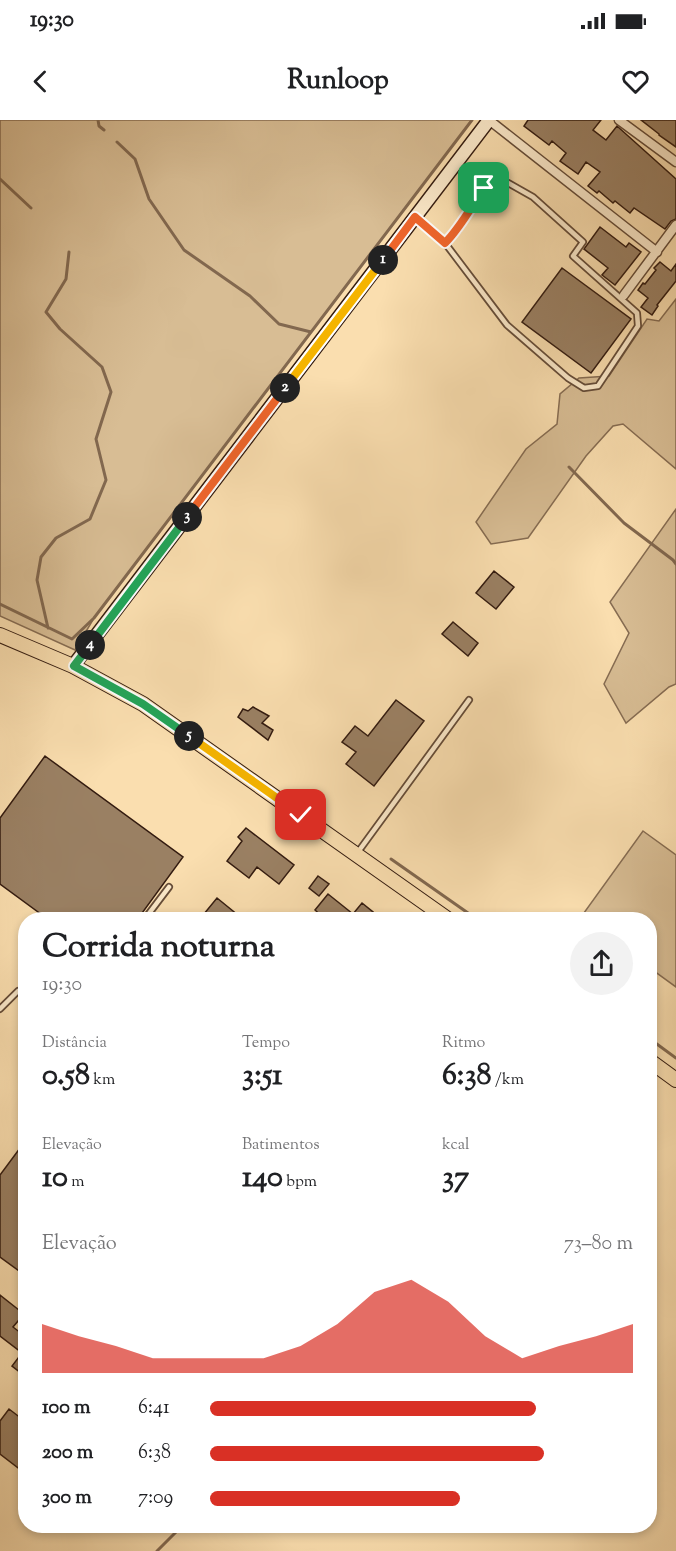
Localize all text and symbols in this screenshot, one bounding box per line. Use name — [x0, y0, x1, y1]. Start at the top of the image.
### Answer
text: 19:30 — [30, 5, 74, 37]
text: Runloop — [287, 62, 389, 101]
icon: back — [24, 65, 57, 98]
icon: heart — [619, 65, 652, 98]
pin — [458, 162, 509, 213]
icon: arrive — [467, 171, 500, 204]
pin: 1 — [368, 245, 398, 275]
text: 1 — [380, 248, 386, 271]
pin: 2 — [270, 373, 300, 403]
text: 2 — [281, 376, 289, 399]
pin: 3 — [172, 502, 202, 532]
text: 3 — [184, 505, 190, 528]
pin: 4 — [75, 630, 105, 660]
text: 4 — [86, 633, 94, 656]
pin: 5 — [174, 721, 204, 751]
text: 5 — [186, 724, 192, 747]
pin — [275, 789, 326, 840]
icon: check — [284, 798, 317, 831]
text: Corrida noturna — [42, 924, 275, 972]
button: share — [570, 932, 633, 995]
text: 19:30 — [42, 971, 82, 1000]
text: Distância — [42, 1032, 107, 1055]
text: Tempo — [242, 1032, 290, 1055]
text: Ritmo — [442, 1032, 485, 1055]
text: 0.58 — [42, 1055, 90, 1098]
text: 3:51 — [242, 1055, 282, 1098]
text: 6:38 — [442, 1055, 492, 1098]
text: km — [90, 1069, 115, 1092]
text: /km — [492, 1069, 524, 1092]
text: Elevação — [42, 1134, 102, 1157]
text: Batimentos — [242, 1134, 320, 1157]
text: kcal — [442, 1134, 470, 1157]
text: 10 — [42, 1157, 68, 1200]
text: 140 — [242, 1157, 283, 1200]
text: 37 — [442, 1157, 469, 1200]
text: m — [68, 1171, 84, 1194]
text: bpm — [283, 1171, 317, 1194]
text: Elevação — [42, 1230, 117, 1259]
text: 73–80 m — [564, 1230, 633, 1259]
text: 100 m — [42, 1394, 91, 1423]
text: 6:41 — [138, 1394, 170, 1423]
text: 200 m — [42, 1439, 93, 1468]
text: 6:38 — [138, 1439, 171, 1468]
text: 300 m — [42, 1484, 92, 1513]
text: 7:09 — [138, 1484, 173, 1513]

